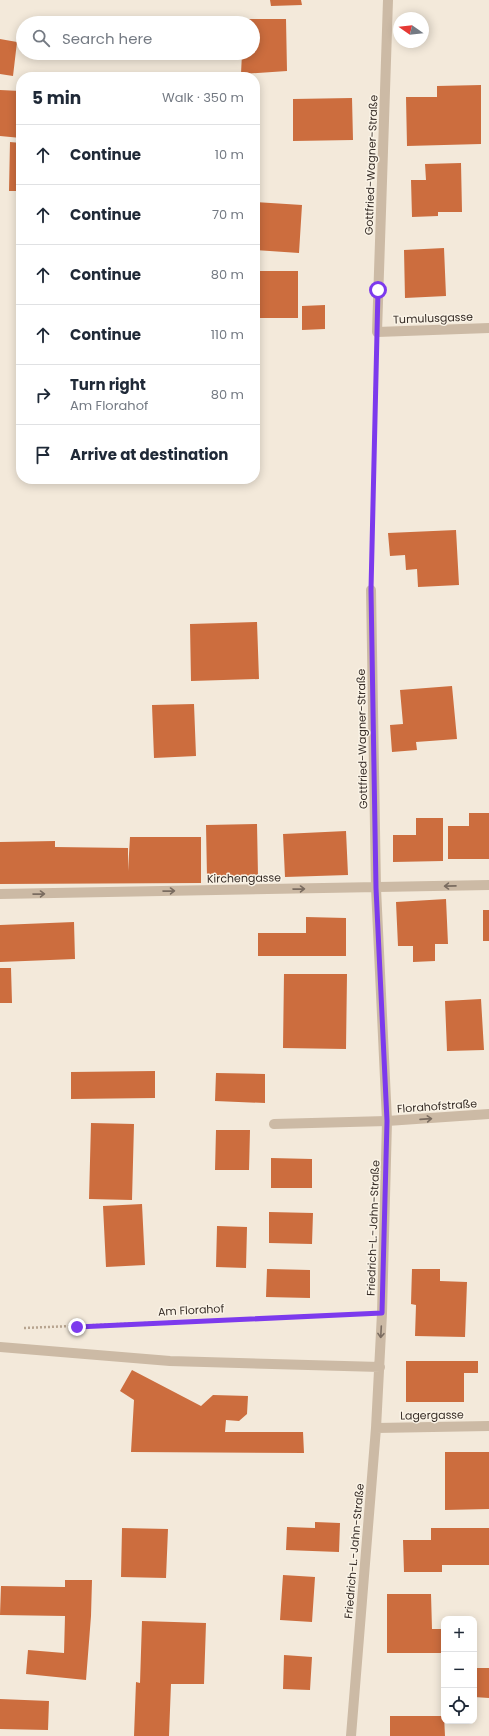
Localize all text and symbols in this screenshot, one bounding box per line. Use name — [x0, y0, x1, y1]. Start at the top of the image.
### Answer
north arrow — [393, 12, 429, 48]
search box — [16, 16, 260, 60]
icon: search — [30, 27, 52, 49]
text: Search here — [62, 28, 152, 49]
text: 5 min — [32, 86, 81, 110]
text: Walk · 350 m — [162, 88, 244, 107]
street label: Gottfried-Wagner-Straße — [361, 94, 381, 235]
icon: ahead — [32, 144, 54, 166]
text: Continue — [70, 144, 141, 165]
text: 10 m — [215, 145, 244, 164]
icon: ahead — [32, 204, 54, 226]
text: Continue — [70, 204, 141, 225]
text: 70 m — [212, 205, 244, 224]
icon: ahead — [32, 264, 54, 286]
text: Continue — [70, 264, 141, 285]
text: 80 m — [211, 265, 244, 284]
route start — [369, 281, 387, 299]
street label: Tumulusgasse — [393, 309, 473, 327]
icon: ahead — [32, 324, 54, 346]
text: Continue — [70, 324, 141, 345]
text: 110 m — [211, 325, 244, 344]
text: Turn right — [70, 374, 146, 395]
icon: right — [32, 384, 54, 406]
text: 80 m — [211, 385, 244, 404]
text: Am Florahof — [70, 396, 148, 415]
icon: arrive — [32, 444, 54, 466]
text: Arrive at destination — [70, 444, 228, 465]
street label: Gottfried-Wagner-Straße — [353, 669, 371, 809]
street label: Kirchengasse — [207, 869, 281, 887]
one-way arrow — [444, 882, 457, 890]
one-way arrow — [292, 885, 305, 893]
one-way arrow — [162, 887, 175, 895]
one-way arrow — [32, 890, 45, 897]
street label: Florahofstraße — [396, 1095, 478, 1117]
one-way arrow — [419, 1115, 432, 1122]
street label: Friedrich-L.-Jahn-Straße — [363, 1160, 383, 1296]
street label: Am Florahof — [158, 1300, 225, 1320]
route end — [68, 1318, 86, 1336]
one-way arrow — [378, 1325, 385, 1338]
street label: Lagergasse — [400, 1406, 464, 1424]
street label: Friedrich-L.-Jahn-Straße — [340, 1482, 368, 1619]
map controls — [441, 1616, 477, 1724]
button: + — [441, 1616, 477, 1652]
button: − — [441, 1652, 477, 1688]
button: locate — [441, 1688, 477, 1724]

